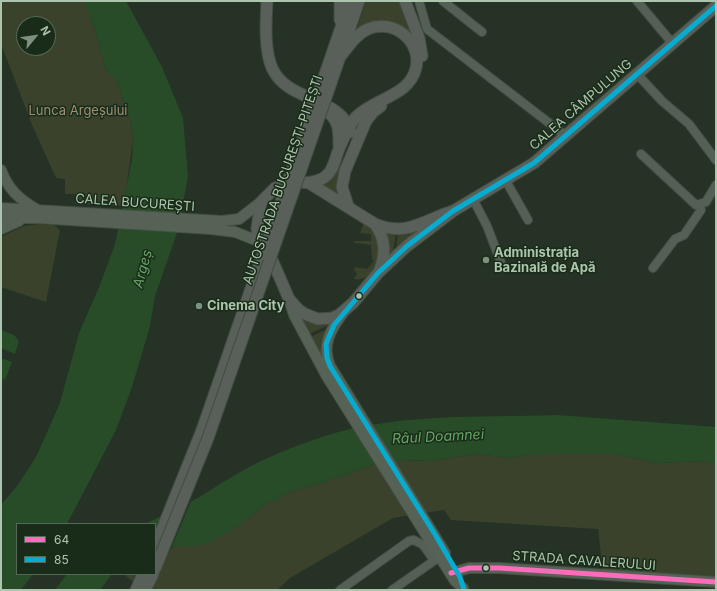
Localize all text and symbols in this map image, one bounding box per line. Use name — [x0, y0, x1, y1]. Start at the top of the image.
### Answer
north arrow — [16, 16, 56, 56]
text: N — [37, 24, 54, 38]
street label: CALEA CÂMPULUNG — [527, 56, 635, 154]
street label: AUTOSTRADA BUCUREȘTI-PITEȘTI — [240, 73, 326, 287]
park label: Lunca Argeșului — [29, 103, 127, 119]
street label: CALEA BUCUREȘTI — [75, 191, 195, 215]
place label: Administrația Bazinală de Apă — [494, 245, 595, 276]
water label: Argeș — [130, 248, 156, 290]
marker: Administrația Bazinală de Apă — [481, 255, 491, 265]
unlabelled marker — [354, 291, 364, 301]
place label: Cinema City — [207, 298, 284, 314]
marker: Cinema City — [194, 301, 204, 311]
water label: Râul Doamnei — [392, 426, 484, 448]
legend — [16, 523, 156, 575]
text: 64 — [54, 532, 69, 547]
street label: STRADA CAVALERULUI — [512, 548, 656, 574]
text: 85 — [54, 552, 69, 567]
unlabelled marker — [481, 563, 491, 573]

